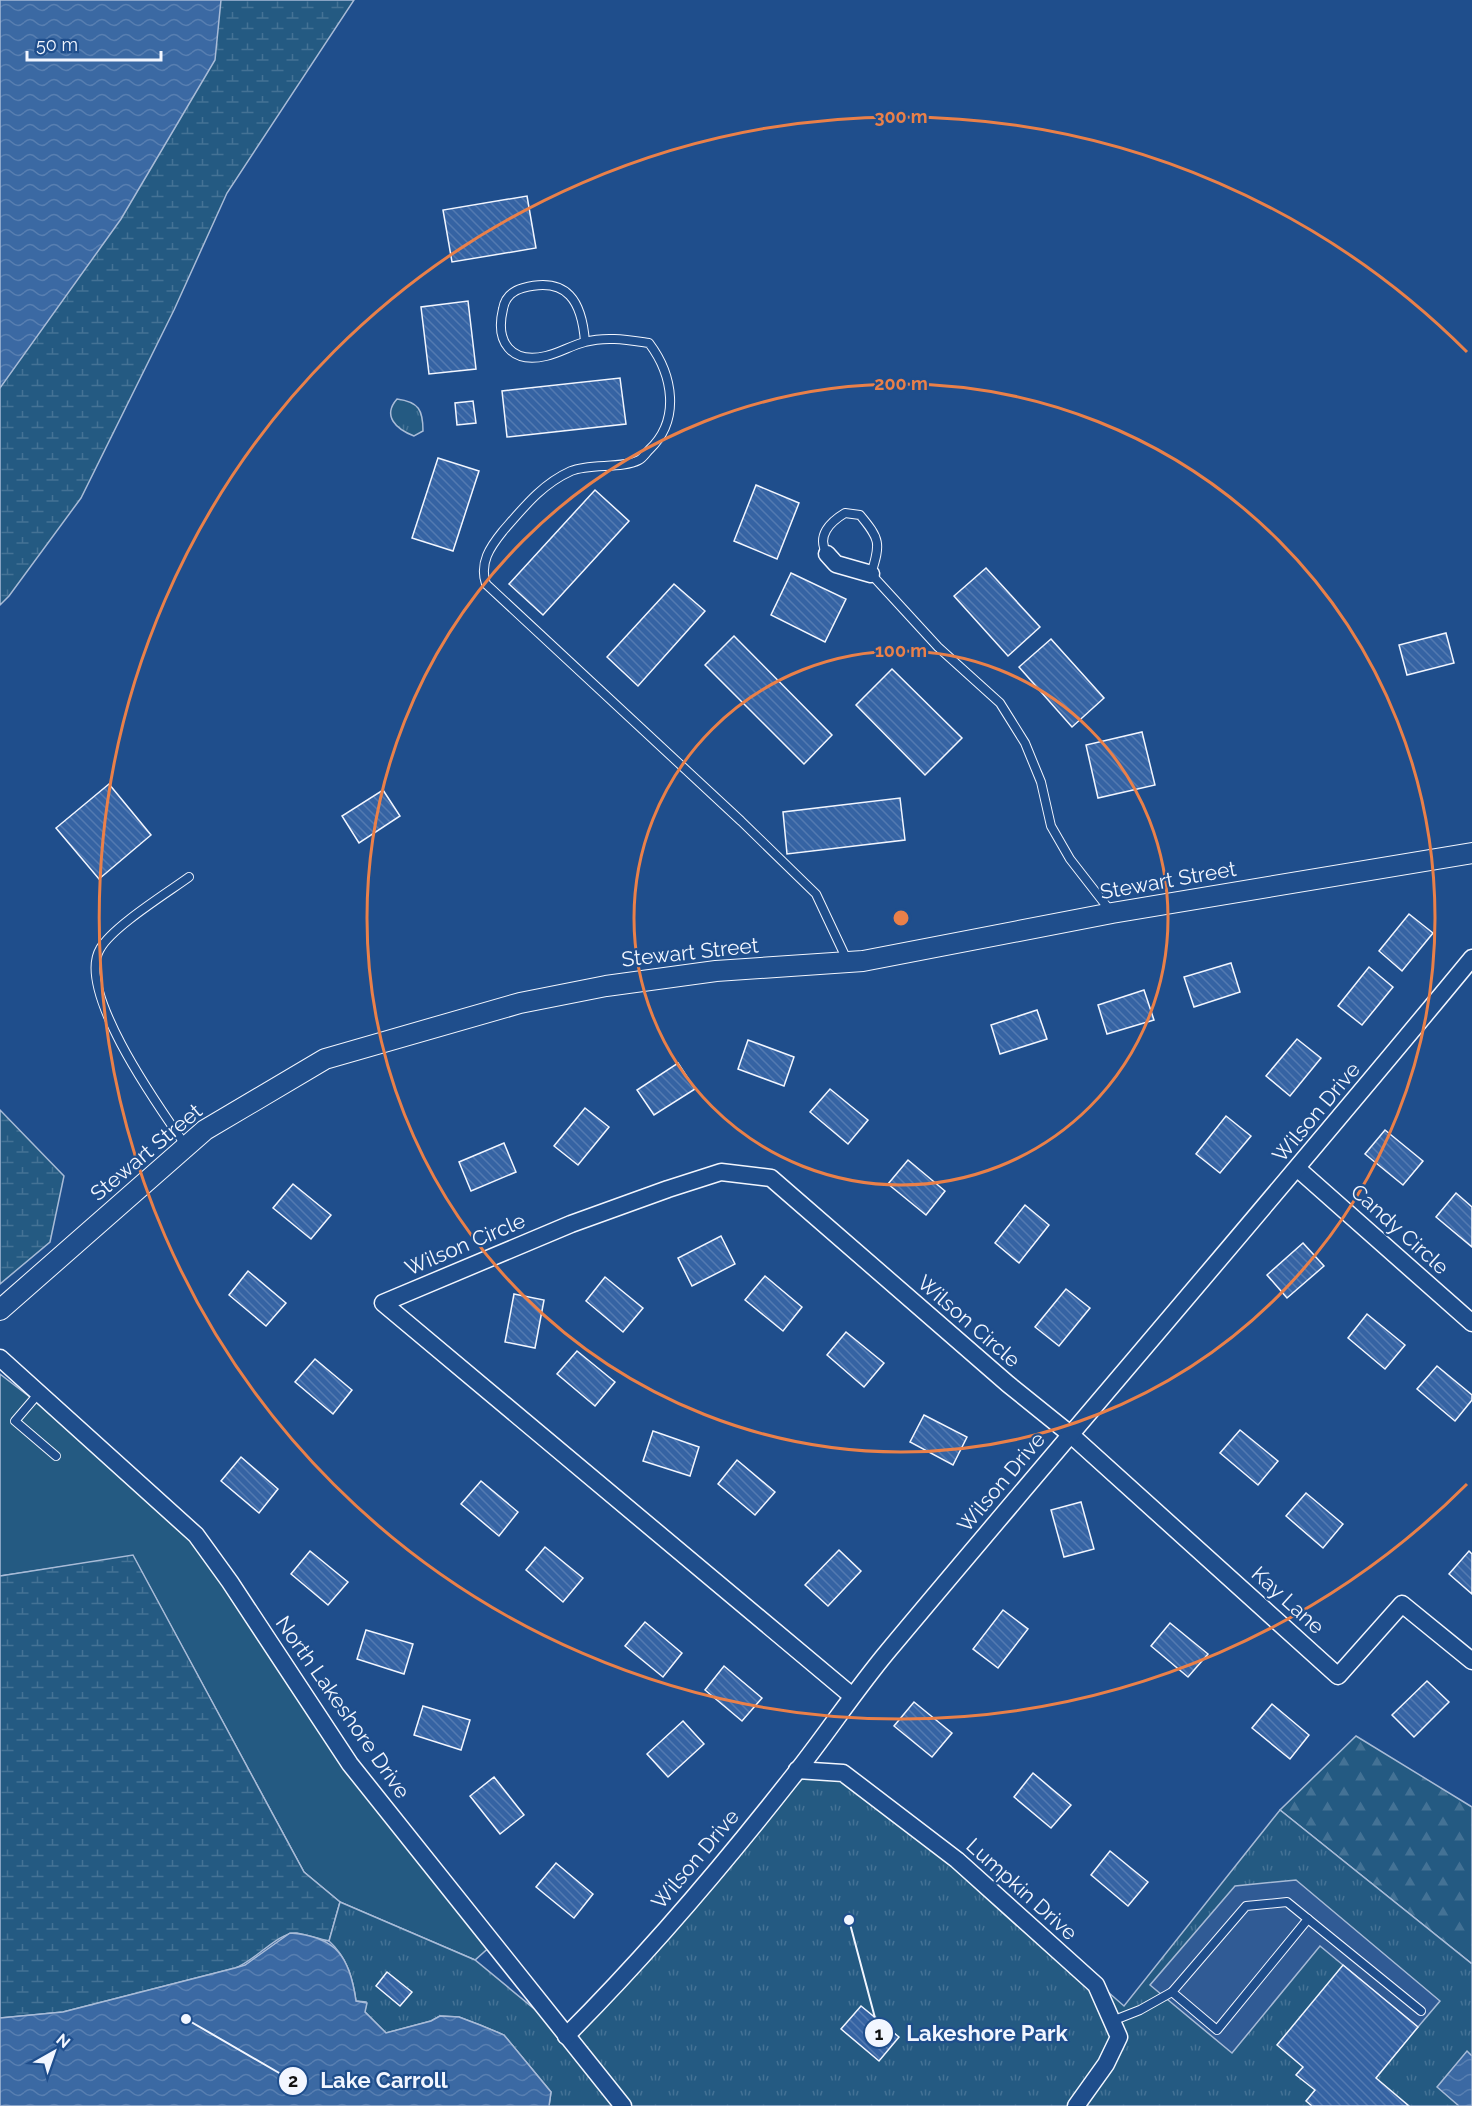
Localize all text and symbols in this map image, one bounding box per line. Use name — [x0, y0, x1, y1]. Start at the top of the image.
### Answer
scale bar — [27, 24, 160, 62]
text: 50 m — [36, 34, 78, 55]
text: 300 m — [874, 106, 928, 127]
text: 200 m — [874, 373, 928, 394]
text: 100 m — [875, 640, 927, 661]
street label: Stewart Street — [1098, 856, 1238, 904]
centre of rings — [891, 908, 911, 928]
street label: Stewart Street — [620, 932, 760, 972]
street label: Wilson Drive — [1267, 1057, 1365, 1167]
street label: Stewart Street — [85, 1098, 207, 1206]
street label: Candy Circle — [1346, 1179, 1454, 1279]
street label: Wilson Circle — [401, 1207, 529, 1281]
street label: Wilson Circle — [912, 1270, 1026, 1372]
street label: Wilson Drive — [952, 1427, 1050, 1537]
street label: Kay Lane — [1247, 1561, 1329, 1639]
street label: North Lakeshore Drive — [271, 1611, 415, 1803]
street label: Wilson Drive — [646, 1804, 744, 1914]
street label: Lumpkin Drive — [961, 1833, 1083, 1945]
callout: Lakeshore Park — [864, 2013, 1079, 2053]
text: Lakeshore Park — [906, 2020, 1069, 2046]
north arrow — [24, 2022, 84, 2082]
text: 1 — [875, 2023, 884, 2044]
text: N — [53, 2030, 74, 2052]
callout: Lake Carroll — [278, 2061, 460, 2101]
text: Lake Carroll — [320, 2067, 449, 2093]
text: 2 — [288, 2070, 298, 2091]

